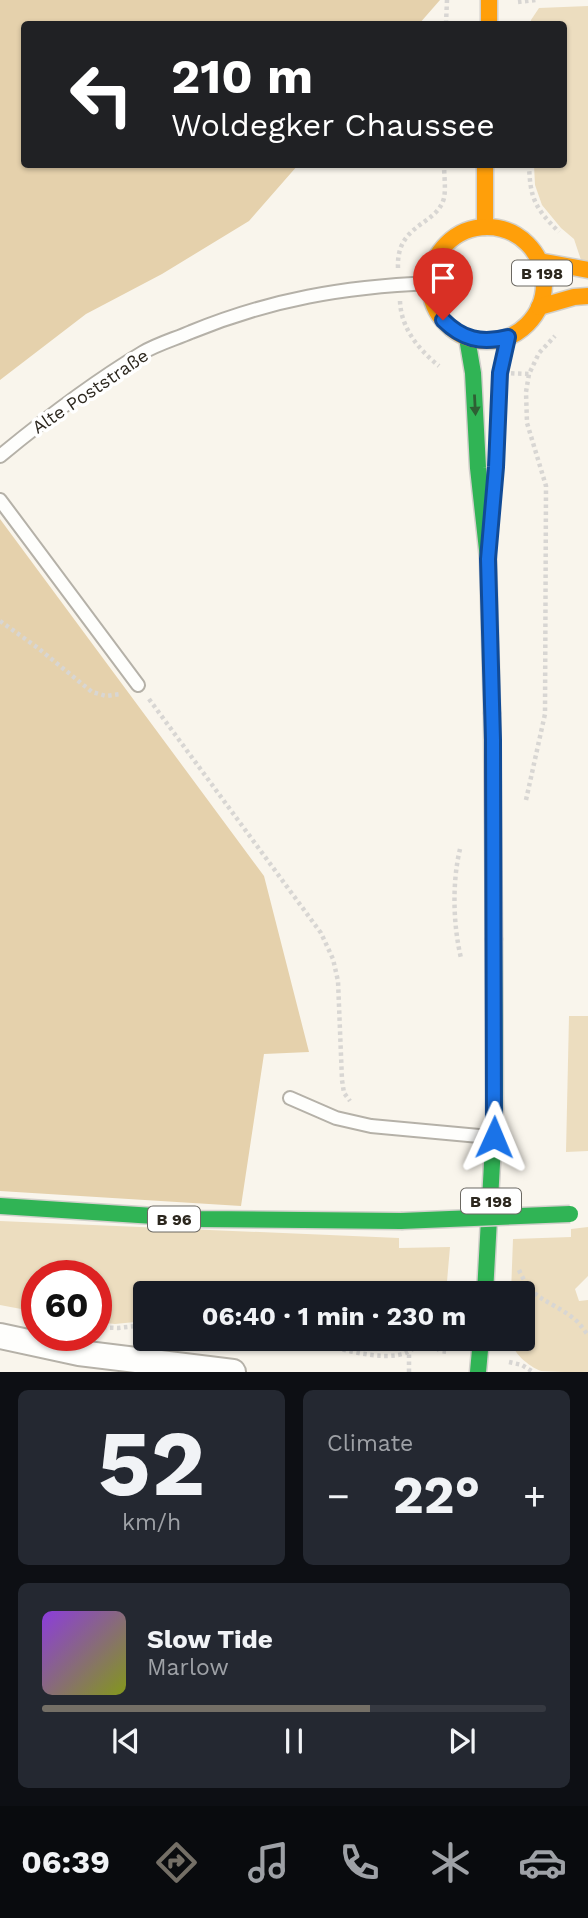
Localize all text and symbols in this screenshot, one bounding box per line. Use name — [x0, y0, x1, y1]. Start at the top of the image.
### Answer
text: 210 m — [171, 47, 313, 105]
icon: left — [56, 49, 147, 140]
text: Woldegker Chaussee — [171, 106, 495, 144]
pin — [413, 248, 473, 320]
icon: arrive — [424, 259, 462, 297]
road number: B 198 — [512, 260, 572, 286]
street label: Alte Poststraße — [28, 344, 152, 438]
one-way arrow — [470, 394, 481, 416]
position arrow — [457, 1100, 531, 1174]
road number: B 198 — [461, 1189, 521, 1214]
road number: B 96 — [148, 1206, 200, 1232]
speed limit sign: 60 — [21, 1260, 112, 1351]
text: 06:40 · 1 min · 230 m — [202, 1301, 466, 1331]
text: 52 — [98, 1410, 205, 1517]
text: Climate — [327, 1430, 413, 1457]
text: 22° — [393, 1465, 480, 1526]
text: − — [327, 1474, 350, 1518]
text: + — [523, 1474, 546, 1518]
text: km/h — [122, 1509, 181, 1536]
text: Slow Tide — [147, 1624, 273, 1654]
text: Marlow — [147, 1654, 229, 1681]
icon: previous — [107, 1722, 145, 1760]
icon: pause — [275, 1722, 313, 1760]
icon: next — [443, 1722, 481, 1760]
icon: directions — [152, 1838, 201, 1887]
icon: music — [244, 1838, 293, 1887]
icon: phone — [335, 1838, 384, 1887]
icon: climate — [426, 1838, 475, 1887]
icon: car — [518, 1838, 567, 1887]
text: 06:39 — [21, 1843, 110, 1881]

